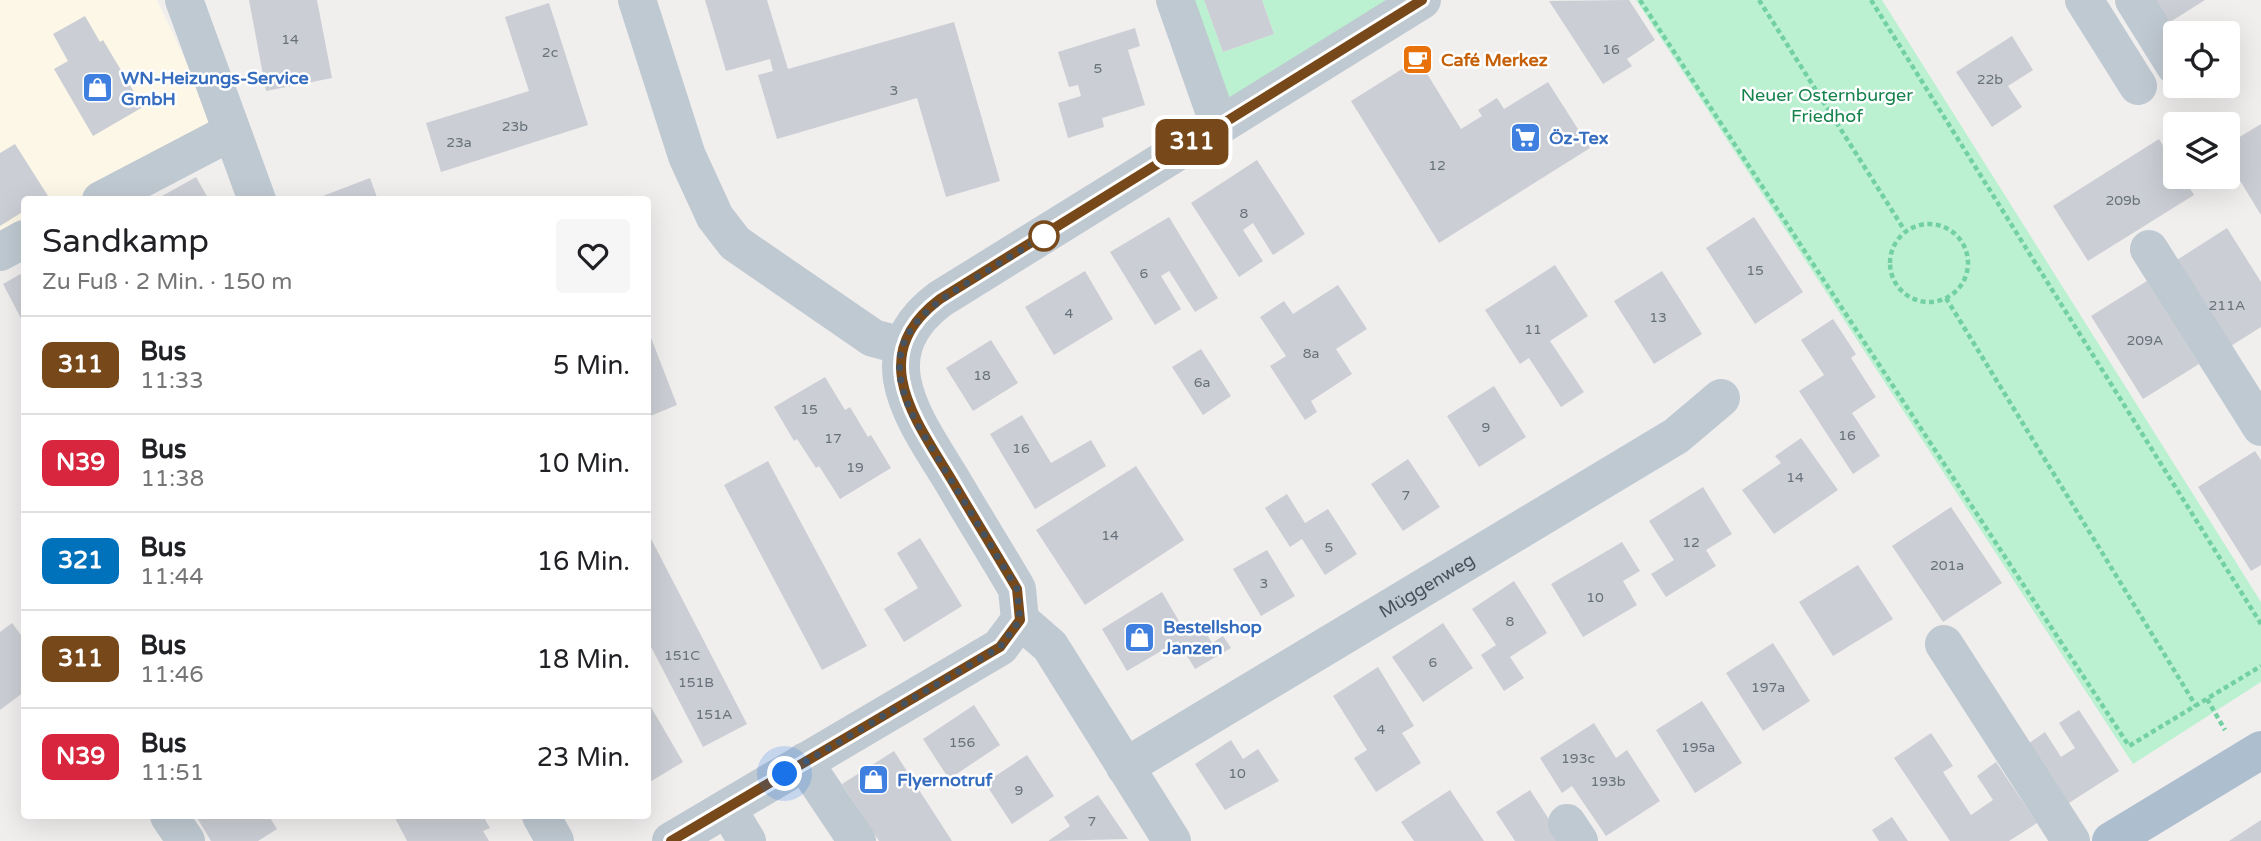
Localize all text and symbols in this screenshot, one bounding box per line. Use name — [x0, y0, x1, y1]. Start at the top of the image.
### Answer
map controls — [2163, 21, 2240, 189]
button: locate — [2163, 21, 2240, 98]
house number: 14 — [281, 31, 299, 48]
house number: 16 — [1602, 41, 1620, 58]
cafe icon: Café Merkez — [1401, 43, 1435, 77]
house number: 2c — [542, 44, 558, 61]
place label: Café Merkez — [1441, 49, 1548, 71]
house number: 5 — [1094, 60, 1102, 77]
place label: WN-Heizungs-Service GmbH — [121, 67, 309, 110]
shop icon: WN-Heizungs-Service GmbH — [81, 71, 115, 105]
house number: 22b — [1977, 71, 2003, 88]
house number: 3 — [890, 82, 898, 99]
park label: Neuer Osternburger Friedhof — [1741, 84, 1913, 127]
button: layers — [2163, 112, 2240, 189]
house number: 23b — [502, 118, 528, 135]
line badge: 311 — [1152, 119, 1232, 165]
supermarket icon: Öz-Tex — [1509, 121, 1543, 155]
text: 311 — [1169, 127, 1215, 156]
place label: Öz-Tex — [1549, 127, 1609, 149]
house number: 23a — [446, 134, 472, 151]
house number: 12 — [1428, 157, 1446, 174]
house number: 209b — [2105, 192, 2141, 209]
house number: 8 — [1240, 205, 1249, 222]
button: heart — [556, 219, 630, 293]
unlabelled marker — [1029, 221, 1059, 251]
text: Sandkamp — [42, 222, 209, 261]
house number: 15 — [1746, 262, 1764, 279]
house number: 6 — [1140, 265, 1149, 282]
text: Zu Fuß · 2 Min. · 150 m — [42, 268, 292, 296]
house number: 211A — [2209, 297, 2245, 314]
house number: 4 — [1065, 305, 1074, 322]
house number: 13 — [1649, 309, 1667, 326]
house number: 11 — [1524, 321, 1542, 338]
house number: 209A — [2127, 332, 2163, 349]
text: Bus — [140, 336, 186, 367]
house number: 8a — [1303, 345, 1319, 362]
text: 311 — [58, 350, 103, 379]
text: 5 Min. — [553, 350, 630, 381]
text: 11:33 — [140, 367, 204, 395]
house number: 18 — [973, 367, 991, 384]
house number: 6a — [1194, 374, 1210, 391]
house number: 15 — [800, 401, 818, 418]
house number: 9 — [1482, 419, 1490, 436]
house number: 16 — [1838, 427, 1856, 444]
house number: 17 — [824, 430, 842, 447]
text: Bus — [140, 434, 187, 465]
house number: 16 — [1012, 440, 1030, 457]
text: N39 — [56, 448, 105, 477]
text: 10 Min. — [537, 448, 630, 479]
house number: 19 — [846, 459, 864, 476]
text: 11:38 — [140, 465, 204, 493]
house number: 14 — [1786, 469, 1804, 486]
house number: 7 — [1402, 487, 1410, 504]
house number: 14 — [1101, 527, 1119, 544]
text: Bus — [140, 532, 186, 563]
house number: 12 — [1682, 534, 1700, 551]
house number: 5 — [1325, 539, 1333, 556]
text: 321 — [58, 546, 103, 575]
text: 16 Min. — [537, 546, 630, 577]
street label: Müggenweg — [1375, 549, 1479, 623]
house number: 201a — [1930, 557, 1964, 574]
text: 11:44 — [140, 563, 204, 591]
house number: 3 — [1260, 575, 1268, 592]
house number: 10 — [1586, 589, 1604, 606]
house number: 8 — [1506, 613, 1515, 630]
place label: Bestellshop Janzen — [1162, 616, 1262, 659]
shop icon: Bestellshop Janzen — [1123, 620, 1157, 654]
text: Bus — [140, 630, 186, 661]
text: 311 — [58, 644, 103, 673]
text: 18 Min. — [537, 644, 630, 675]
house number: 151C — [664, 647, 700, 664]
house number: 6 — [1429, 654, 1438, 671]
text: 11:46 — [140, 661, 204, 689]
house number: 151B — [678, 674, 714, 691]
house number: 197a — [1751, 679, 1785, 696]
house number: 151A — [696, 706, 732, 723]
house number: 4 — [1377, 721, 1386, 738]
text: Bus — [140, 728, 187, 759]
house number: 156 — [949, 734, 975, 751]
house number: 195a — [1681, 739, 1715, 756]
text: N39 — [56, 742, 105, 771]
text: 23 Min. — [537, 742, 630, 773]
house number: 193c — [1561, 750, 1595, 767]
your location — [767, 756, 802, 791]
text: 11:51 — [140, 759, 204, 787]
shop icon: Flyernotruf — [857, 763, 891, 797]
house number: 10 — [1228, 765, 1246, 782]
place label: Flyernotruf — [897, 769, 993, 791]
house number: 193b — [1590, 773, 1626, 790]
house number: 9 — [1015, 782, 1023, 799]
house number: 7 — [1088, 813, 1096, 830]

